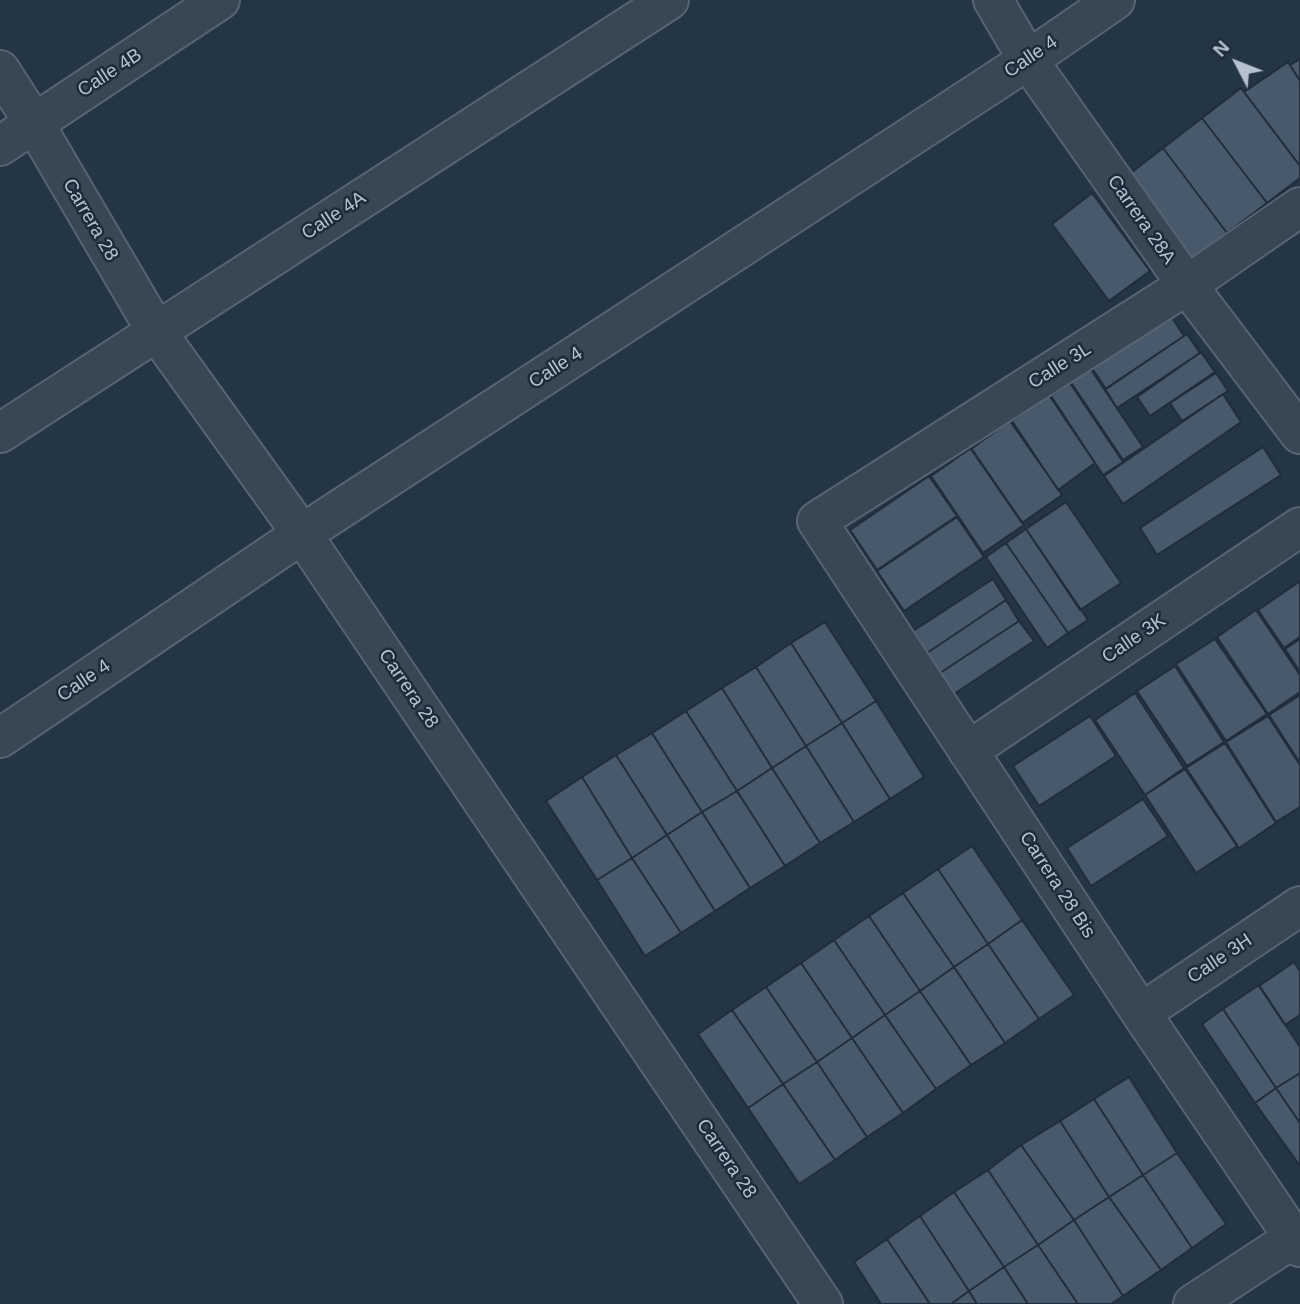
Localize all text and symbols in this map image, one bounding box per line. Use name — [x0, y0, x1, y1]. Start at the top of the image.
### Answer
north arrow — [1202, 28, 1272, 98]
street label: Calle 4 — [1000, 31, 1062, 83]
text: N — [1209, 36, 1233, 61]
street label: Calle 4B — [74, 44, 146, 102]
street label: Carrera 28A — [1102, 171, 1180, 269]
street label: Carrera 28 — [57, 175, 123, 265]
street label: Calle 4A — [298, 187, 370, 245]
street label: Calle 3L — [1024, 338, 1096, 394]
street label: Calle 4 — [525, 342, 587, 394]
street label: Calle 3K — [1098, 609, 1170, 669]
street label: Carrera 28 — [373, 645, 443, 733]
street label: Calle 4 — [53, 655, 115, 707]
street label: Carrera 28 Bis — [1014, 827, 1100, 943]
street label: Calle 3H — [1183, 929, 1257, 989]
street label: Carrera 28 — [691, 1115, 761, 1203]

